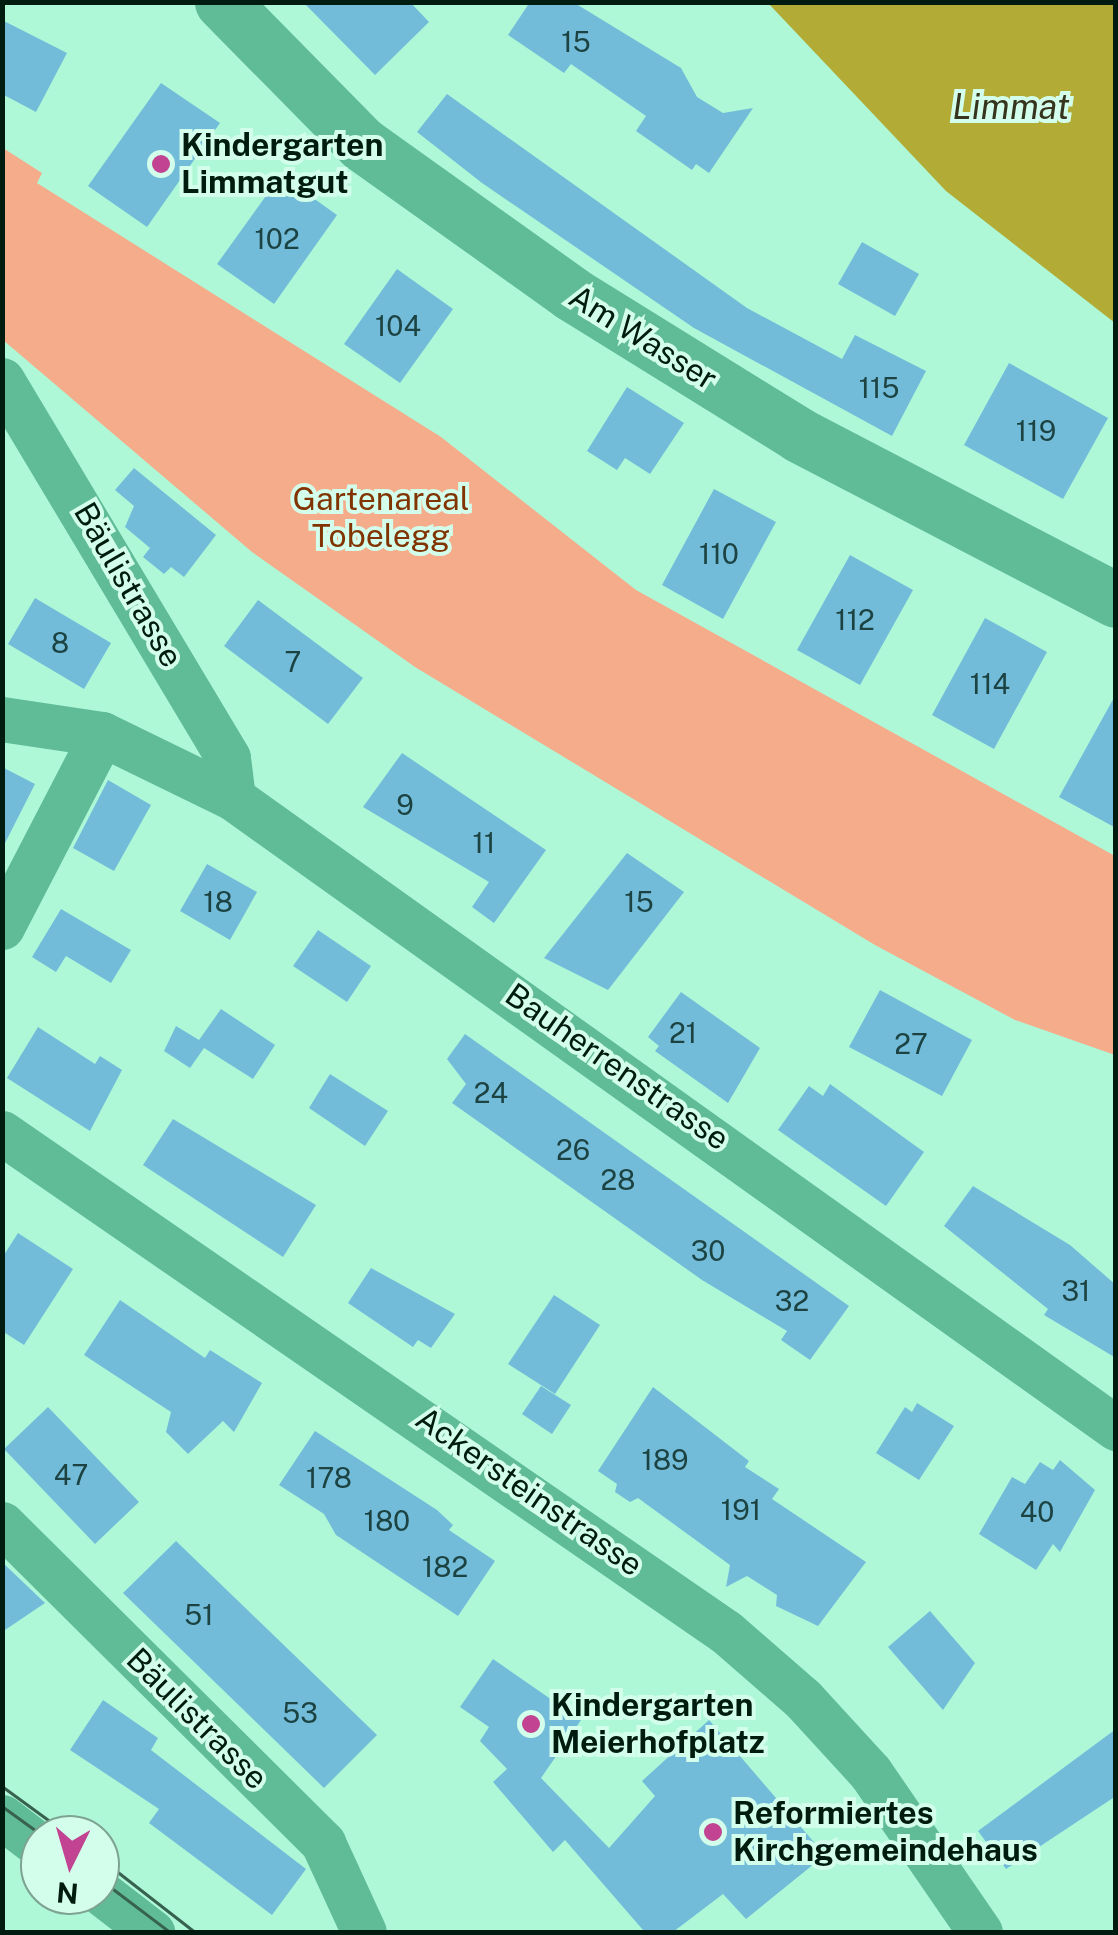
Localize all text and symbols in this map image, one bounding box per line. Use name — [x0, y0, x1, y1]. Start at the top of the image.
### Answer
house number: 15 — [561, 25, 591, 59]
water label: Limmat — [952, 86, 1070, 128]
place label: Kindergarten Limmatgut — [181, 127, 383, 202]
marker: Kindergarten Limmatgut — [150, 153, 172, 175]
house number: 102 — [254, 222, 300, 256]
street label: Am Wasser — [562, 277, 724, 399]
house number: 104 — [375, 309, 421, 343]
house number: 115 — [859, 371, 899, 405]
house number: 119 — [1016, 414, 1056, 448]
park label: Gartenareal Tobelegg — [292, 481, 470, 556]
street label: Bäulistrasse — [65, 496, 191, 674]
house number: 110 — [699, 537, 739, 571]
house number: 112 — [835, 603, 875, 637]
house number: 8 — [51, 626, 69, 660]
house number: 7 — [285, 645, 301, 679]
house number: 114 — [970, 667, 1010, 701]
house number: 9 — [396, 788, 414, 822]
house number: 11 — [473, 826, 495, 860]
house number: 18 — [203, 885, 233, 919]
house number: 15 — [624, 885, 654, 919]
street label: Bauherrenstrasse — [498, 976, 736, 1158]
house number: 21 — [669, 1016, 697, 1050]
house number: 27 — [894, 1027, 928, 1061]
house number: 24 — [474, 1076, 508, 1110]
house number: 26 — [556, 1133, 590, 1167]
house number: 28 — [601, 1163, 635, 1197]
house number: 30 — [691, 1234, 725, 1268]
house number: 31 — [1061, 1274, 1091, 1308]
house number: 32 — [775, 1284, 809, 1318]
street label: Ackersteinstrasse — [408, 1399, 650, 1585]
house number: 189 — [642, 1443, 688, 1477]
house number: 47 — [54, 1458, 88, 1492]
house number: 178 — [306, 1461, 352, 1495]
house number: 191 — [721, 1493, 761, 1527]
house number: 40 — [1020, 1495, 1054, 1529]
house number: 180 — [364, 1504, 410, 1538]
house number: 182 — [422, 1550, 468, 1584]
house number: 51 — [184, 1598, 214, 1632]
street label: Bäulistrasse — [119, 1641, 275, 1797]
place label: Kindergarten Meierhofplatz — [551, 1687, 765, 1762]
house number: 53 — [282, 1696, 318, 1730]
marker: Kindergarten Meierhofplatz — [520, 1713, 542, 1735]
place label: Reformiertes Kirchgemeindehaus — [733, 1795, 1038, 1870]
north arrow — [20, 1815, 120, 1915]
marker: Reformiertes Kirchgemeindehaus — [702, 1821, 724, 1843]
text: N — [55, 1876, 80, 1911]

